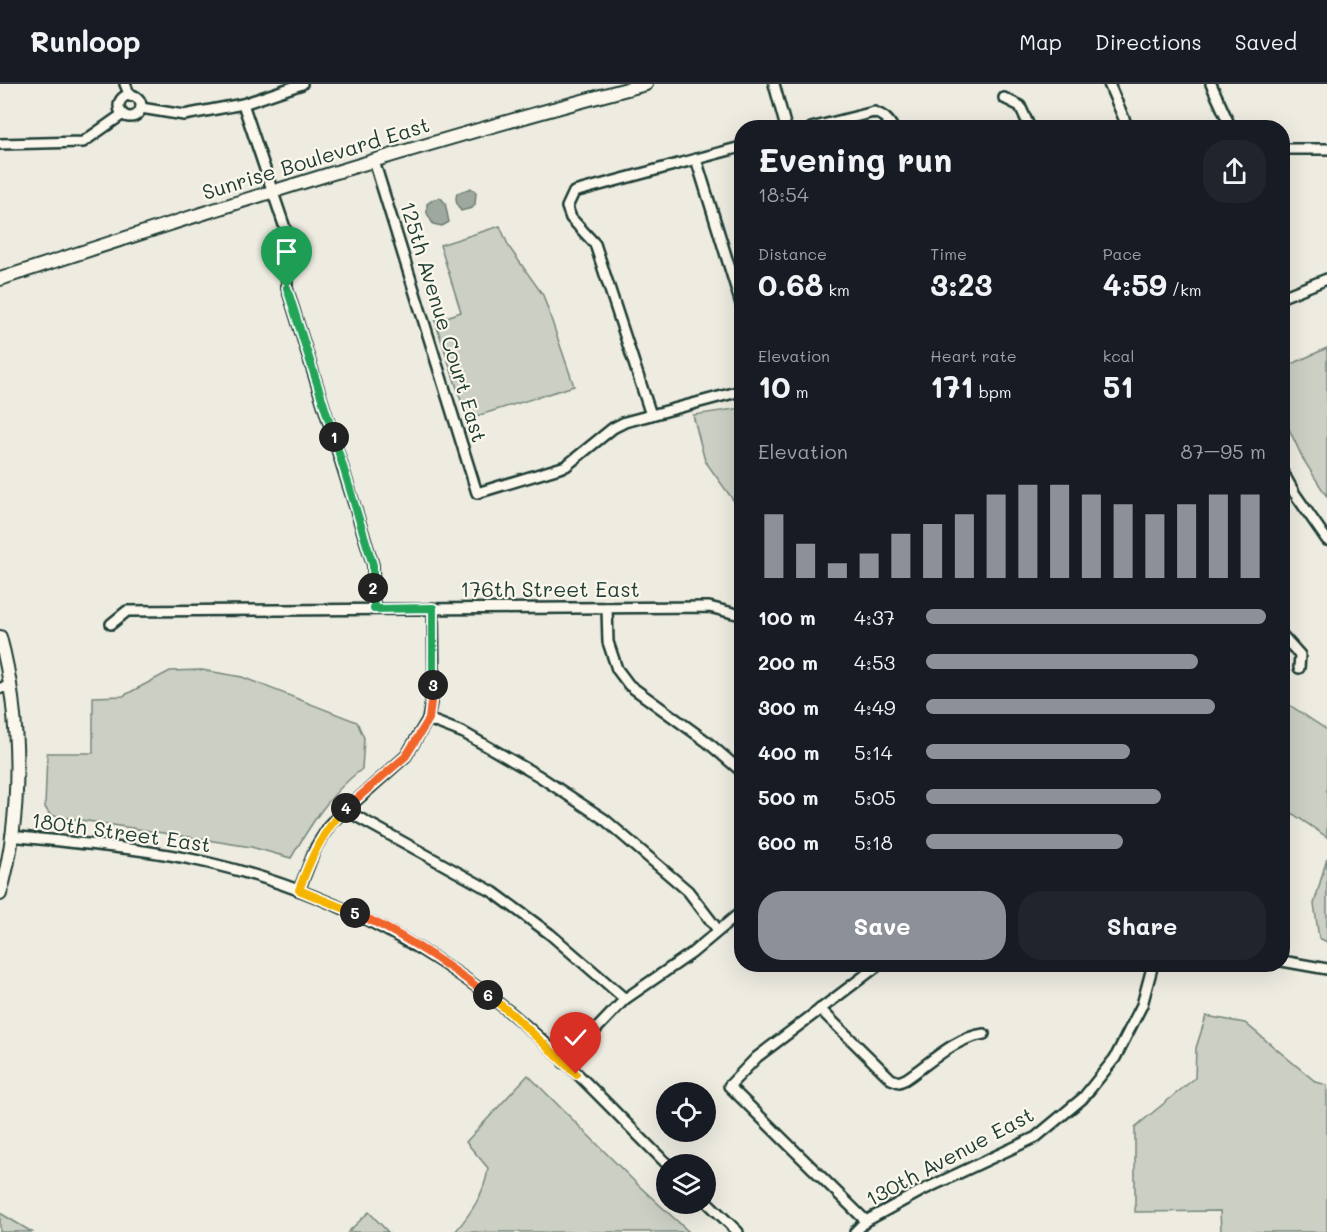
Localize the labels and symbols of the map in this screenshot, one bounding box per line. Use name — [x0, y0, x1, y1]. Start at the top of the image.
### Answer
street label: Sunrise Boulevard East — [199, 110, 433, 205]
street label: 125th Avenue Court East — [395, 198, 494, 445]
pin — [261, 226, 312, 288]
pin: 1 — [319, 422, 349, 452]
pin: 2 — [358, 573, 388, 603]
street label: 176th Street East — [460, 575, 640, 602]
pin: 3 — [418, 670, 448, 700]
pin: 4 — [331, 793, 361, 823]
street label: 180th Street East — [30, 806, 213, 857]
pin: 5 — [340, 898, 370, 928]
pin: 6 — [473, 980, 503, 1010]
pin — [550, 1012, 601, 1074]
street label: 130th Avenue East — [861, 1100, 1038, 1211]

